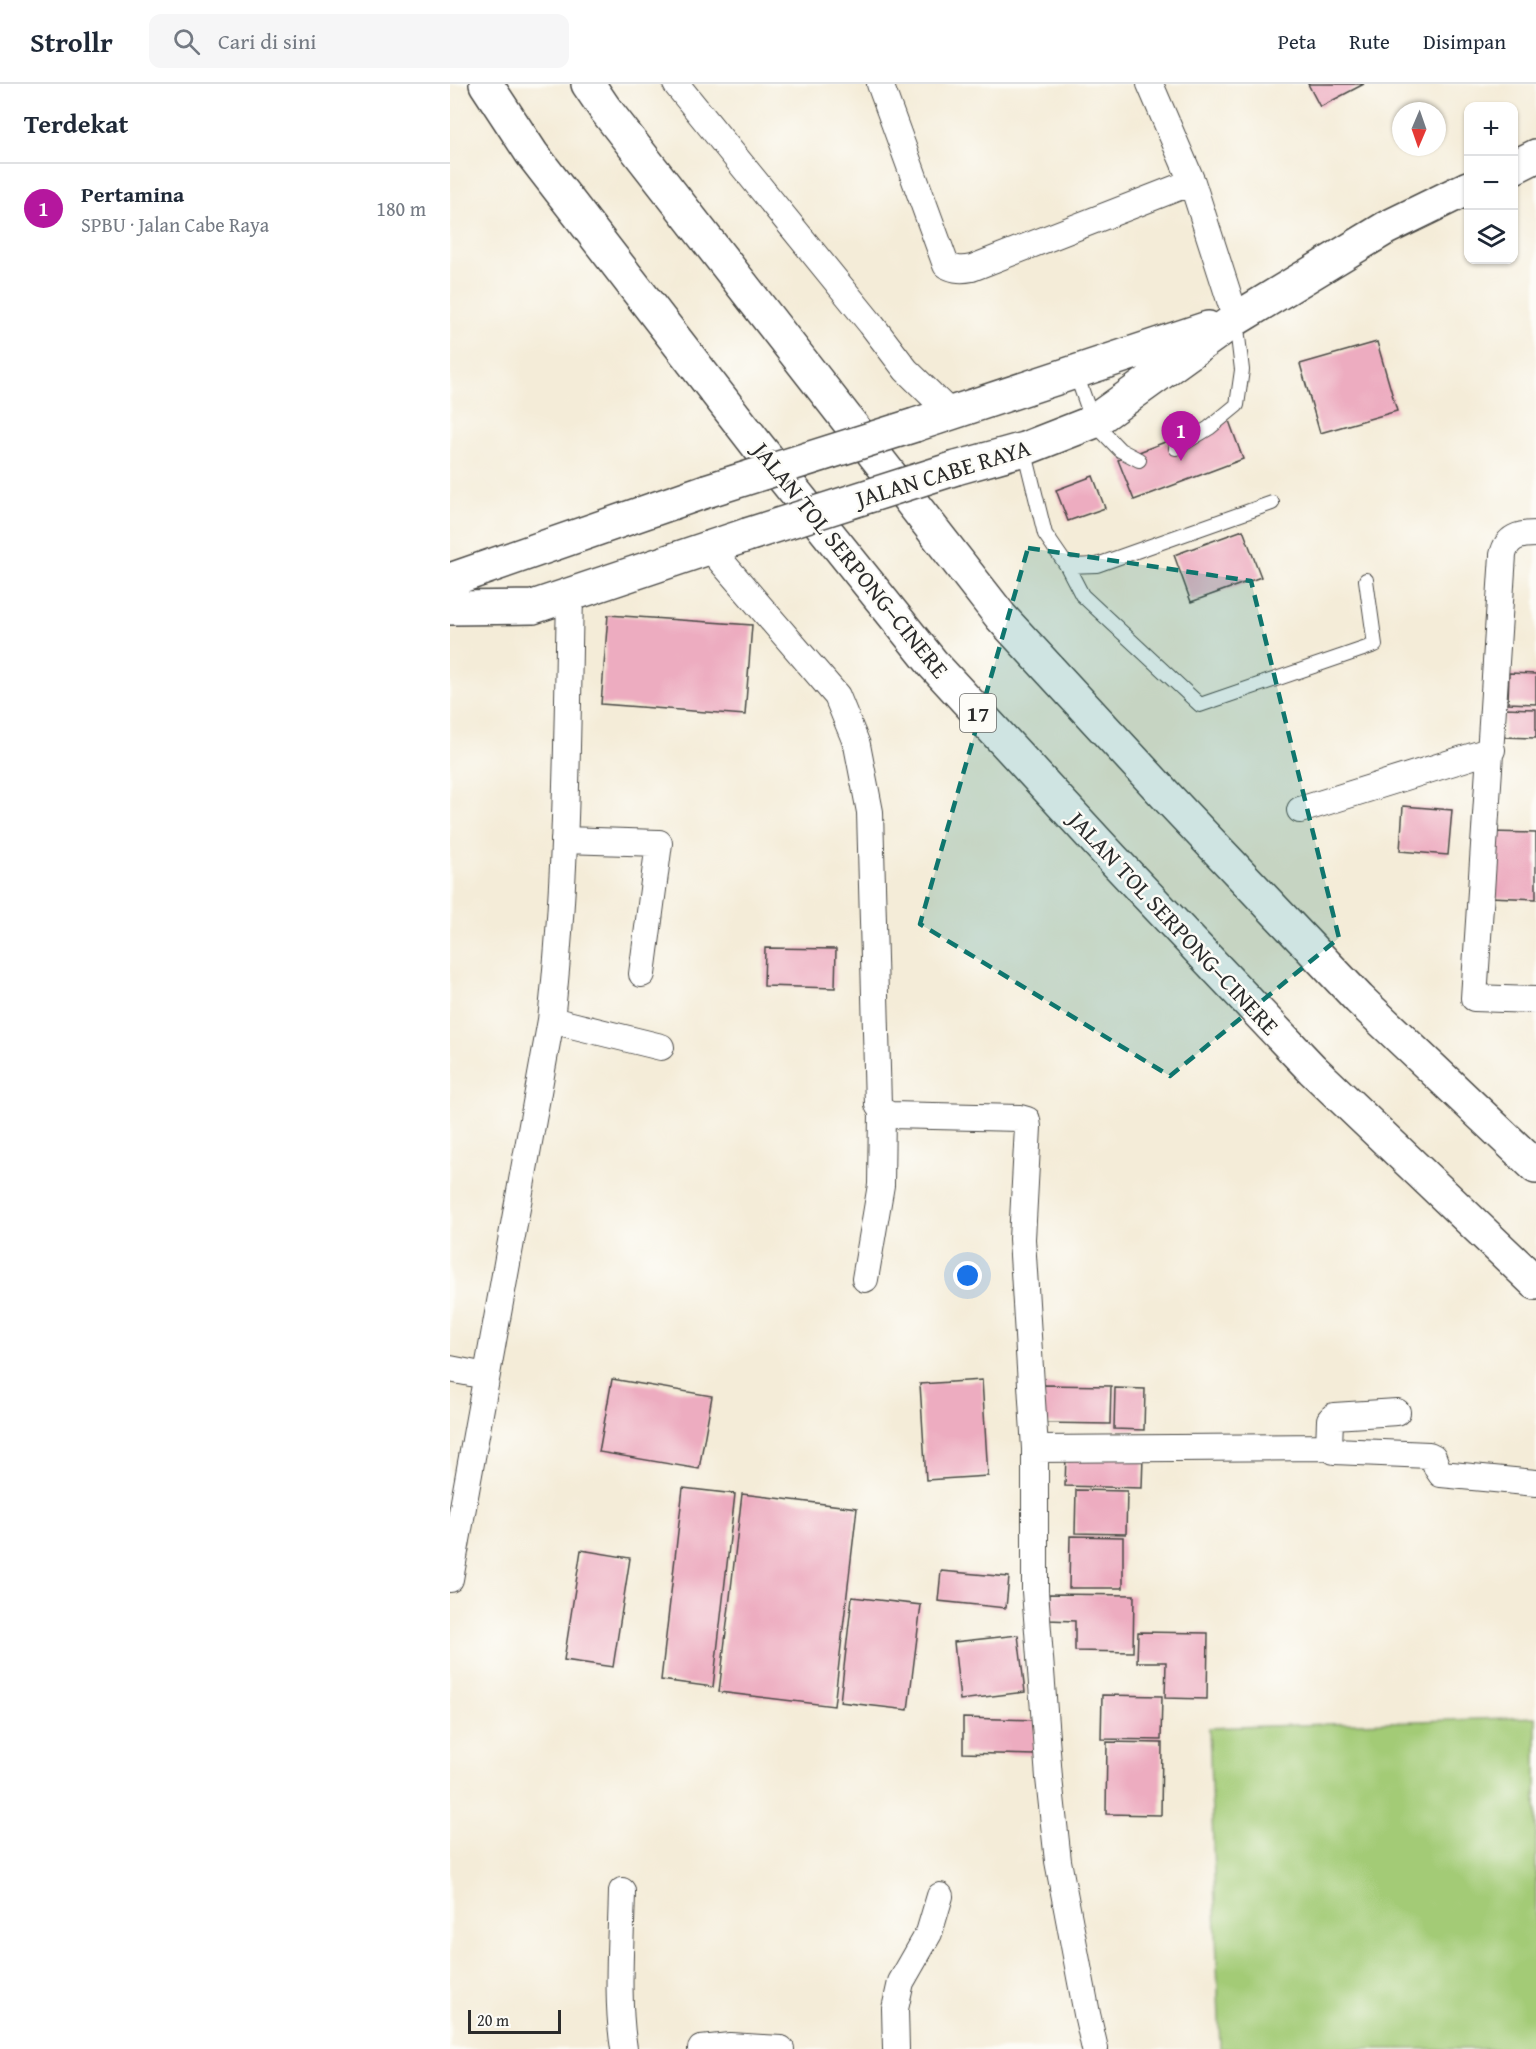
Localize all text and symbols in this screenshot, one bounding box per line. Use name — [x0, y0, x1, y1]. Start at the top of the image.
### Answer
search box — [149, 14, 569, 68]
text: Strollr — [30, 21, 113, 62]
icon: search — [170, 25, 203, 58]
text: Cari di sini — [218, 25, 317, 57]
text: Peta — [1278, 26, 1316, 57]
text: Rute — [1349, 26, 1390, 57]
text: Disimpan — [1423, 26, 1506, 57]
north arrow — [1392, 102, 1446, 156]
map controls — [1464, 102, 1518, 264]
button: + — [1464, 102, 1518, 156]
text: Terdekat — [24, 104, 128, 143]
button: − — [1464, 156, 1518, 210]
text: Pertamina — [81, 178, 184, 210]
text: 1 — [38, 194, 49, 223]
text: 180 m — [376, 194, 426, 223]
text: SPBU · Jalan Cabe Raya — [81, 210, 269, 239]
button: layers — [1464, 210, 1518, 264]
pin: 1 — [1162, 412, 1200, 461]
street label: JALAN CABE RAYA — [849, 430, 1035, 517]
street label: JALAN TOL SERPONG–CINERE — [743, 432, 957, 686]
road number: 17 — [960, 694, 996, 732]
street label: JALAN TOL SERPONG–CINERE — [1059, 801, 1287, 1043]
your location — [953, 1261, 982, 1290]
scale bar — [468, 2007, 561, 2034]
text: 20 m — [477, 2008, 509, 2032]

